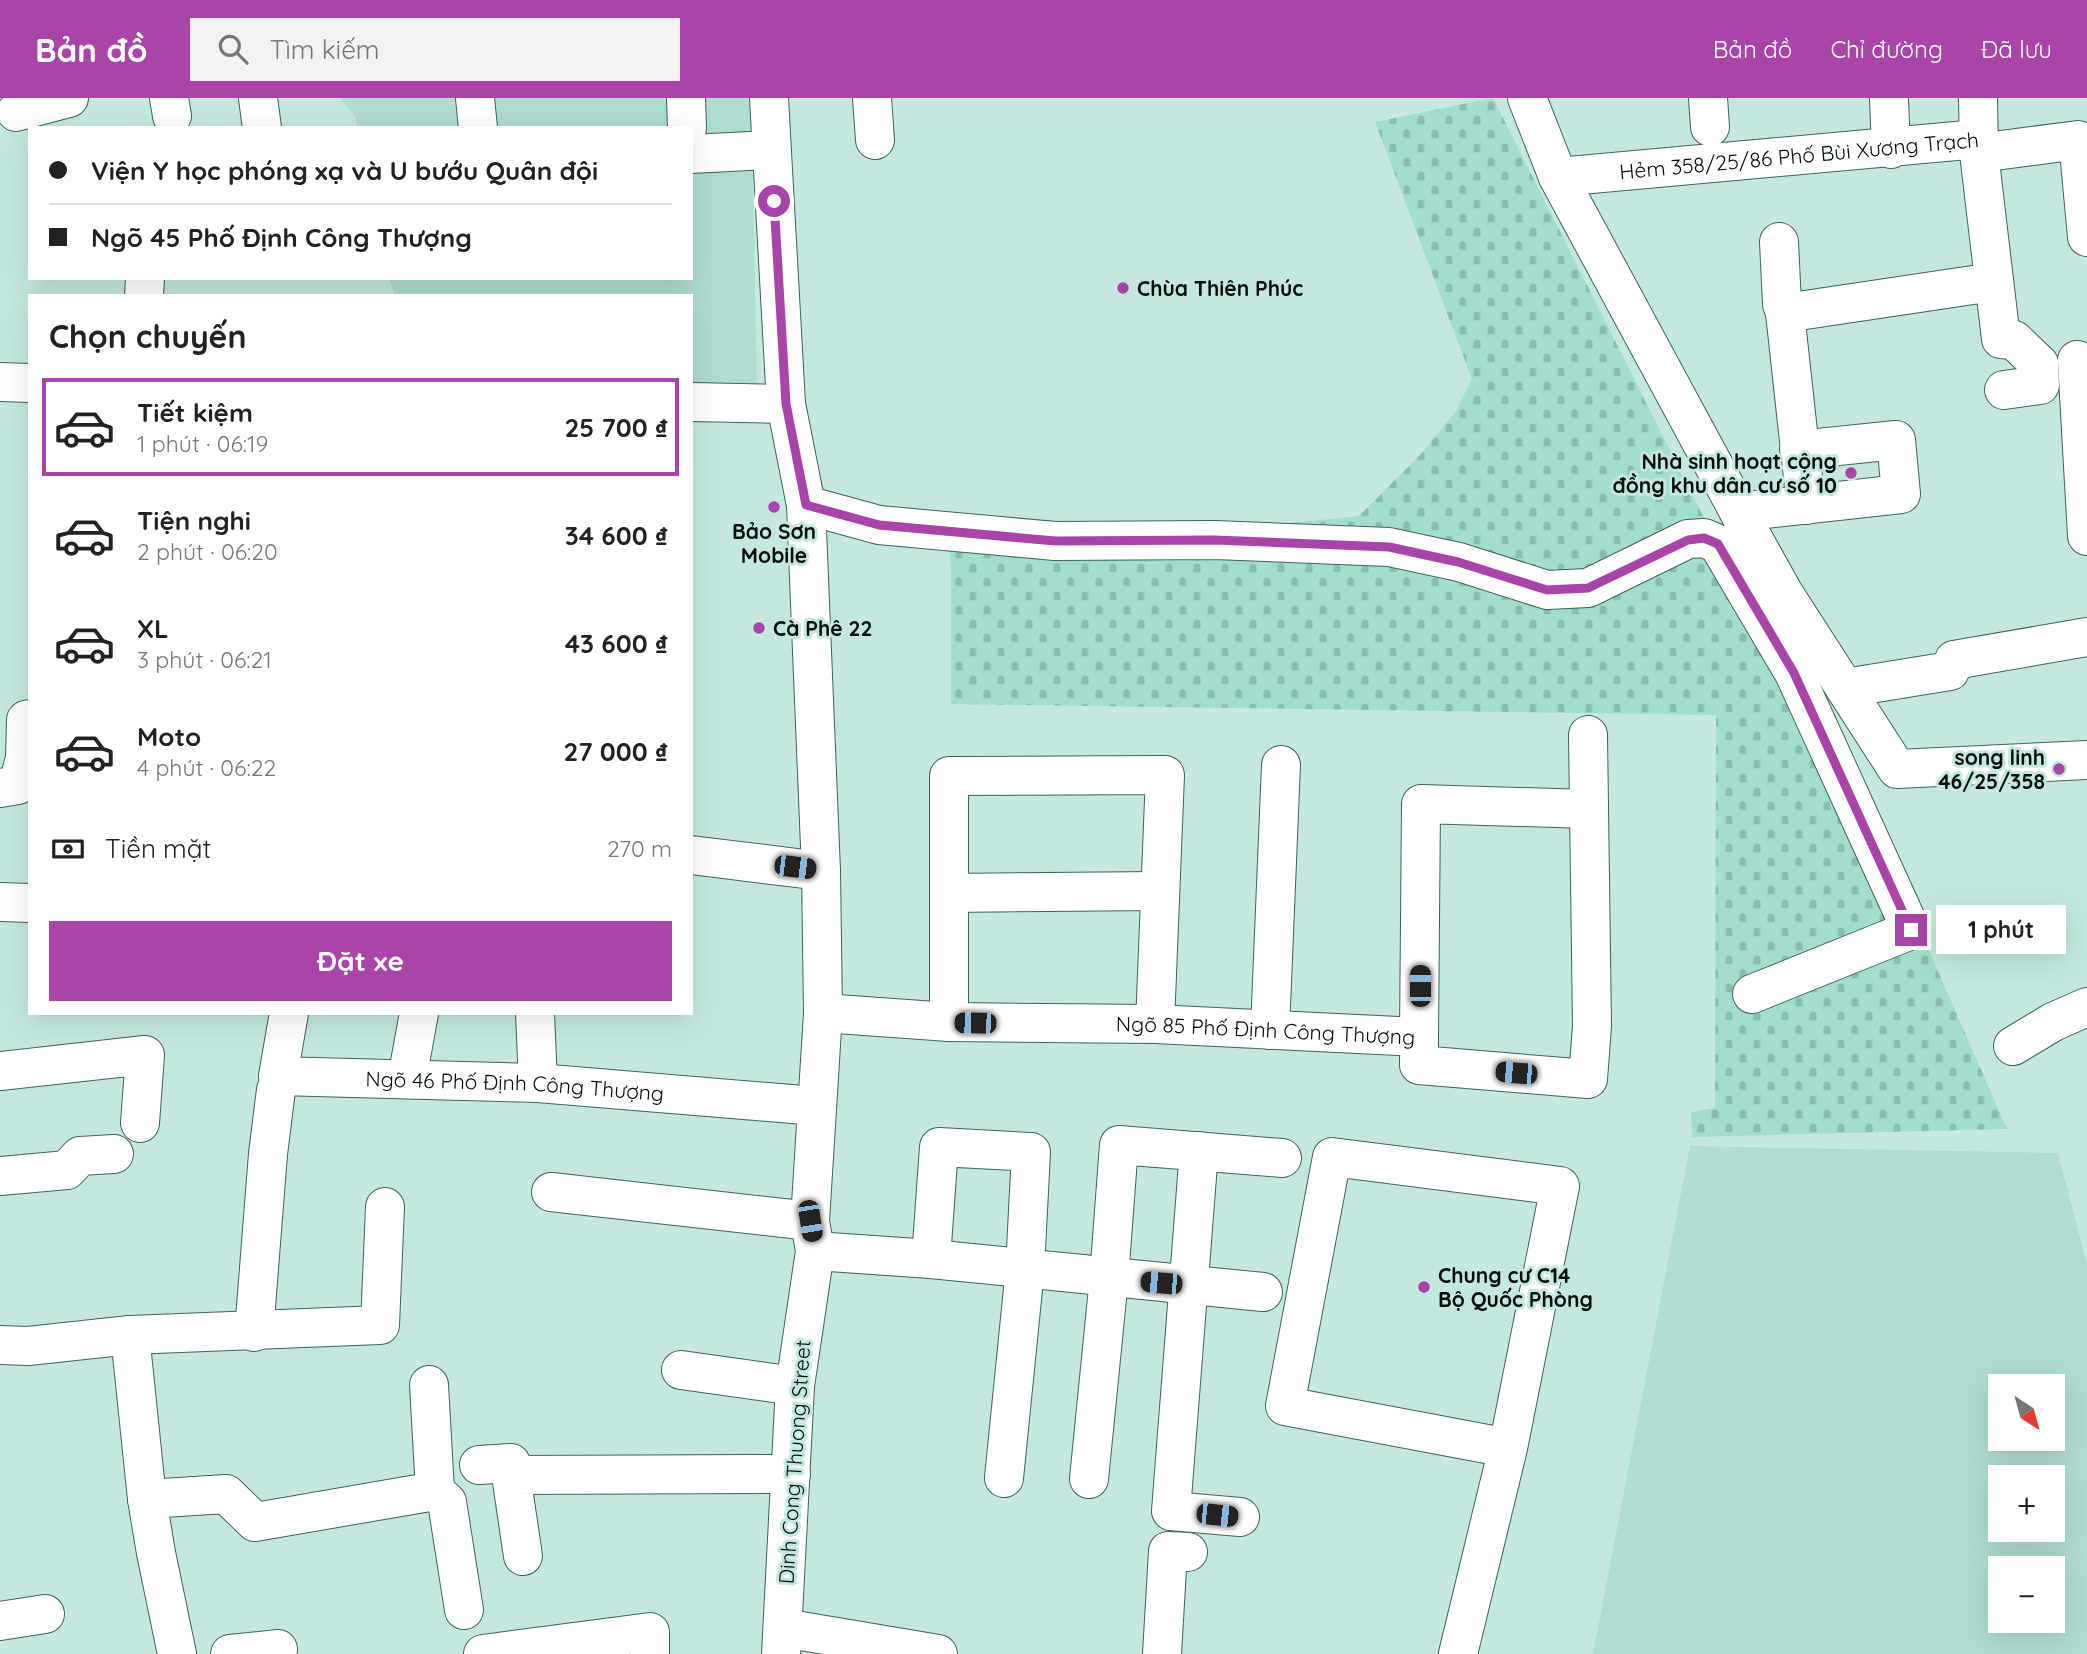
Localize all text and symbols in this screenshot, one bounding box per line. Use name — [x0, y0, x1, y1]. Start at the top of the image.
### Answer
search box — [190, 18, 680, 81]
text: Bản đồ — [35, 29, 148, 70]
icon: search — [214, 30, 252, 68]
text: Tìm kiếm — [270, 33, 380, 66]
text: Bản đồ — [1713, 34, 1792, 64]
text: Chỉ đường — [1830, 34, 1943, 64]
text: Đã lưu — [1981, 34, 2052, 64]
street label: Hẻm 358/25/86 Phố Bùi Xương Trạch — [1618, 126, 1980, 184]
text: Viện Y học phóng xạ và U bướu Quân đội — [91, 154, 598, 187]
route start — [758, 185, 790, 217]
text: Ngõ 45 Phố Định Công Thượng — [91, 221, 472, 254]
place label: Chùa Thiên Phúc — [1137, 275, 1303, 301]
marker: Chùa Thiên Phúc — [1115, 280, 1131, 296]
text: Chọn chuyến — [49, 316, 247, 356]
icon: car — [53, 396, 116, 459]
text: Tiết kiệm — [137, 396, 253, 429]
text: 25 700 ₫ — [564, 411, 668, 444]
text: 1 phút · 06:19 — [137, 429, 268, 458]
place label: Nhà sinh hoạt cộng đồng khu dân cư số 10 — [1612, 448, 1837, 498]
marker: Nhà sinh hoạt cộng đồng khu dân cư số 10 — [1843, 465, 1859, 481]
marker: Bảo Sơn Mobile — [766, 499, 782, 515]
icon: car — [53, 504, 116, 567]
text: Tiện nghi — [137, 504, 251, 537]
place label: Bảo Sơn Mobile — [732, 518, 816, 568]
text: 34 600 ₫ — [565, 519, 668, 552]
text: 2 phút · 06:20 — [137, 537, 278, 566]
icon: car — [53, 612, 116, 675]
text: XL — [137, 612, 169, 645]
place label: Cà Phê 22 — [773, 615, 872, 641]
marker: Cà Phê 22 — [751, 620, 767, 636]
text: 43 600 ₫ — [565, 627, 668, 660]
text: 3 phút · 06:21 — [137, 645, 272, 674]
icon: car — [53, 720, 116, 783]
text: Moto — [137, 720, 201, 753]
text: 27 000 ₫ — [563, 735, 668, 768]
place label: song linh 46/25/358 — [1938, 744, 2045, 794]
text: 4 phút · 06:22 — [137, 753, 276, 782]
marker: song linh 46/25/358 — [2051, 761, 2067, 777]
icon: cash — [49, 830, 87, 868]
text: Tiền mặt — [105, 832, 211, 865]
text: 270 m — [607, 834, 672, 863]
car — [773, 854, 818, 880]
callout: 1 phút — [1936, 906, 2065, 954]
route end — [1895, 914, 1927, 946]
text: 1 phút — [1968, 915, 2034, 944]
button: Đặt xe — [49, 921, 672, 1001]
car — [1410, 965, 1431, 1007]
street label: Ngõ 85 Phố Định Công Thượng — [1116, 1011, 1416, 1050]
car — [954, 1012, 997, 1034]
car — [1495, 1061, 1538, 1085]
street label: Ngõ 46 Phố Định Công Thượng — [365, 1065, 665, 1106]
car — [797, 1199, 824, 1243]
place label: Chung cư C14 Bộ Quốc Phòng — [1438, 1262, 1593, 1312]
car — [1140, 1271, 1183, 1295]
marker: Chung cư C14 Bộ Quốc Phòng — [1416, 1279, 1432, 1295]
street label: Dinh Cong Thuong Street — [773, 1339, 815, 1585]
north arrow — [1988, 1374, 2065, 1451]
map controls — [1988, 1374, 2065, 1633]
button: + — [1988, 1465, 2065, 1542]
car — [1196, 1502, 1239, 1528]
button: − — [1988, 1556, 2065, 1633]

